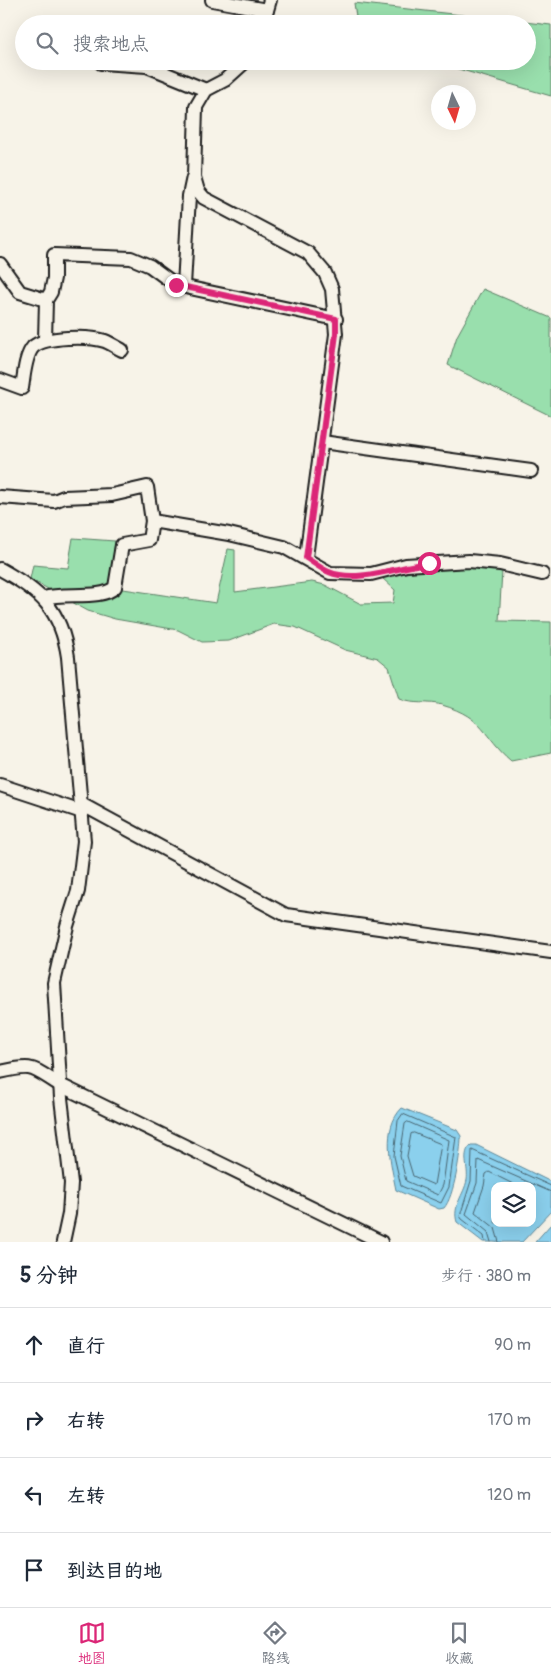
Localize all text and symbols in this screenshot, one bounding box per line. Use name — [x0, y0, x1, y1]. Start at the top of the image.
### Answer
search box — [15, 15, 536, 70]
icon: search — [33, 29, 61, 57]
text: 搜索地点 — [73, 32, 149, 56]
north arrow — [431, 85, 476, 130]
route end — [165, 274, 188, 297]
route start — [418, 552, 441, 575]
map controls — [491, 1182, 536, 1227]
button: layers — [491, 1182, 536, 1227]
text: 5 分钟 — [20, 1262, 78, 1289]
text: 步行 · 380 m — [441, 1266, 531, 1286]
icon: ahead — [20, 1331, 48, 1359]
text: 直行 — [67, 1334, 105, 1358]
text: 90 m — [494, 1335, 531, 1355]
icon: right — [20, 1406, 48, 1434]
text: 右转 — [67, 1409, 105, 1433]
text: 170 m — [488, 1410, 531, 1430]
icon: left — [20, 1481, 48, 1509]
text: 左转 — [67, 1484, 105, 1508]
text: 120 m — [487, 1485, 531, 1505]
icon: arrive — [20, 1556, 48, 1584]
text: 到达目的地 — [67, 1559, 162, 1583]
tab: 地图 — [78, 1619, 106, 1667]
tab: 路线 — [261, 1619, 289, 1667]
tab: 收藏 — [445, 1619, 473, 1667]

